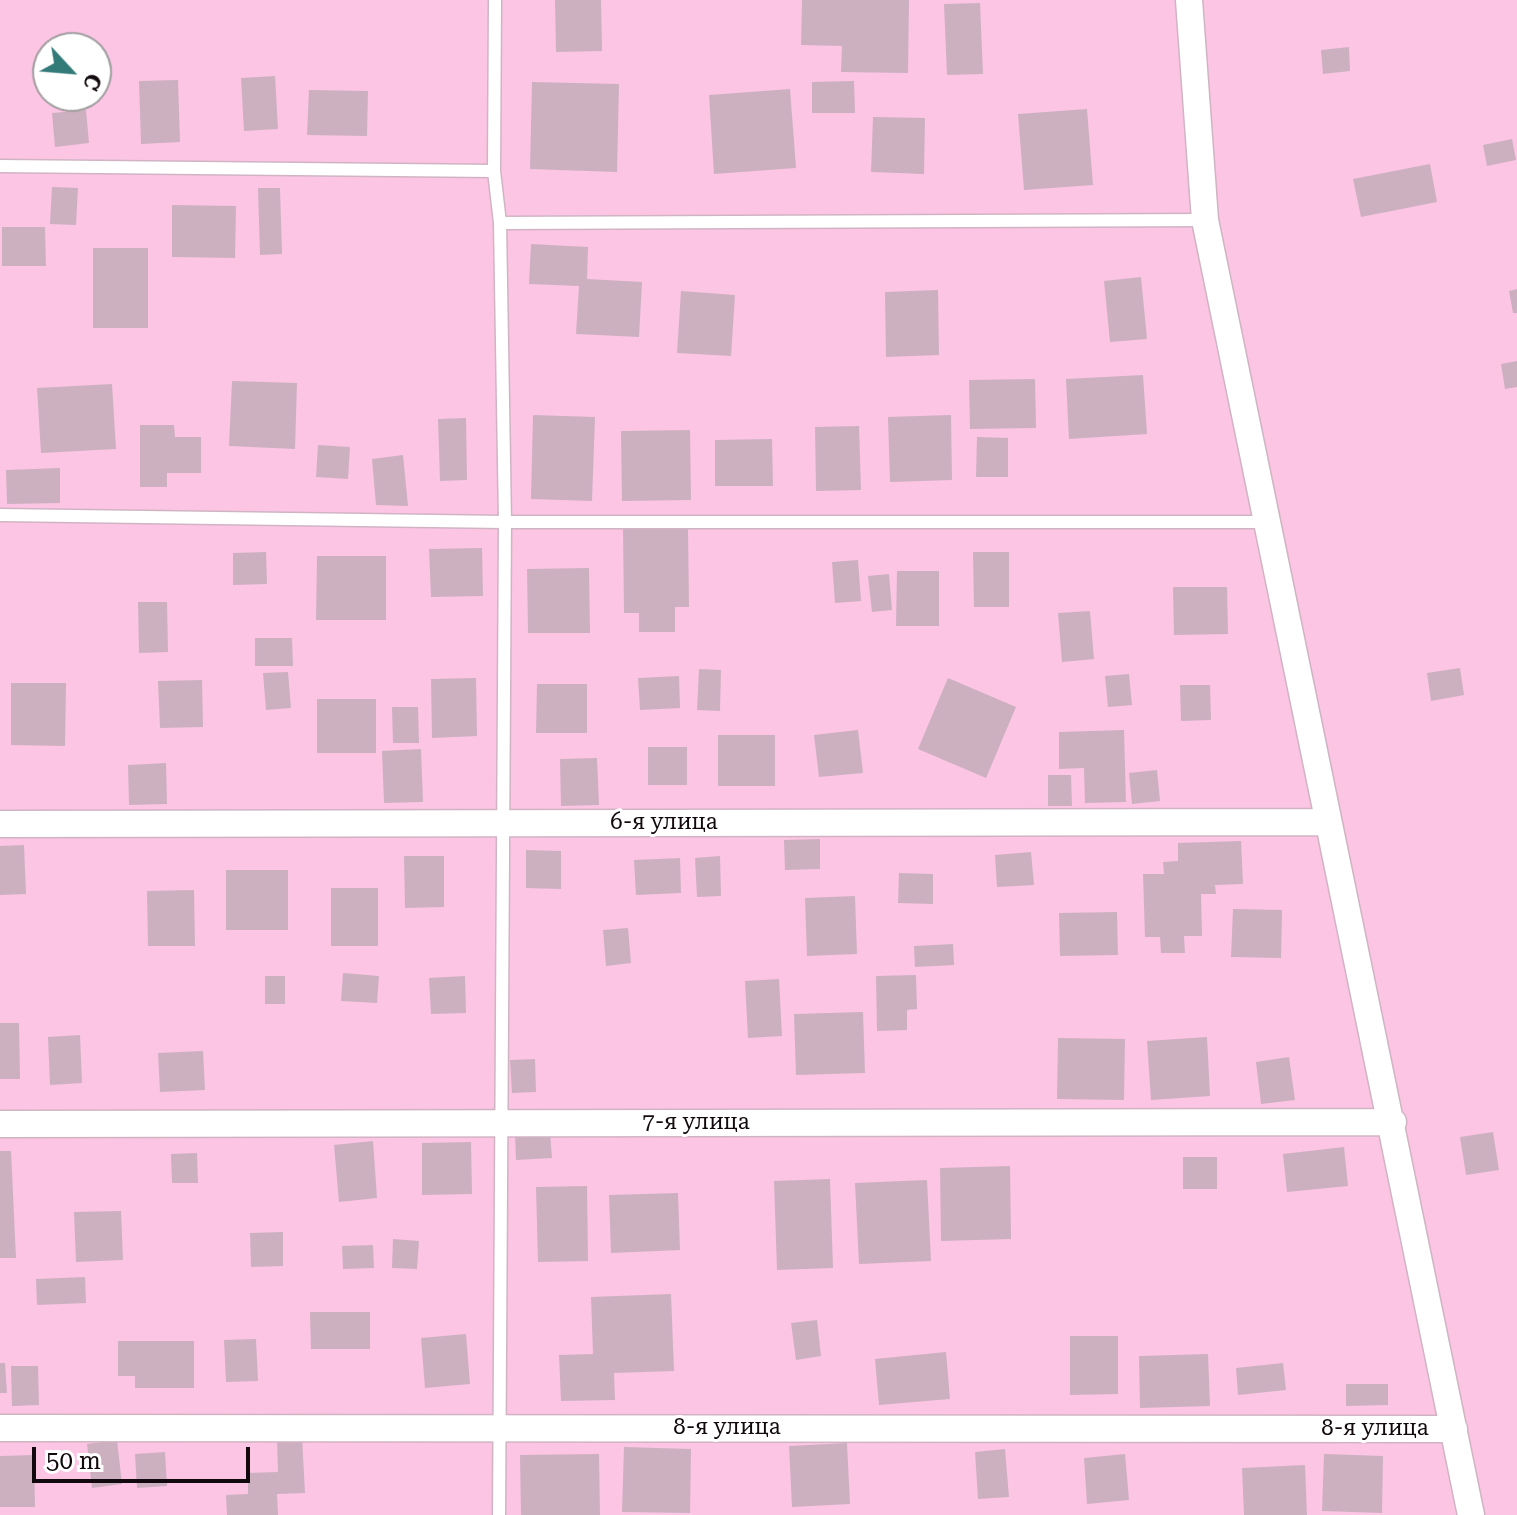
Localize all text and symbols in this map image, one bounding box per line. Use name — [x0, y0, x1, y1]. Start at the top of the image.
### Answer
north arrow — [32, 32, 112, 112]
text: С — [78, 69, 107, 94]
street label: 6-я улица — [610, 810, 718, 836]
street label: 7-я улица — [642, 1110, 750, 1136]
street label: 8-я улица — [673, 1415, 781, 1441]
street label: 8-я улица — [1321, 1416, 1429, 1442]
scale bar — [36, 1431, 254, 1481]
text: 50 m — [46, 1447, 101, 1475]

